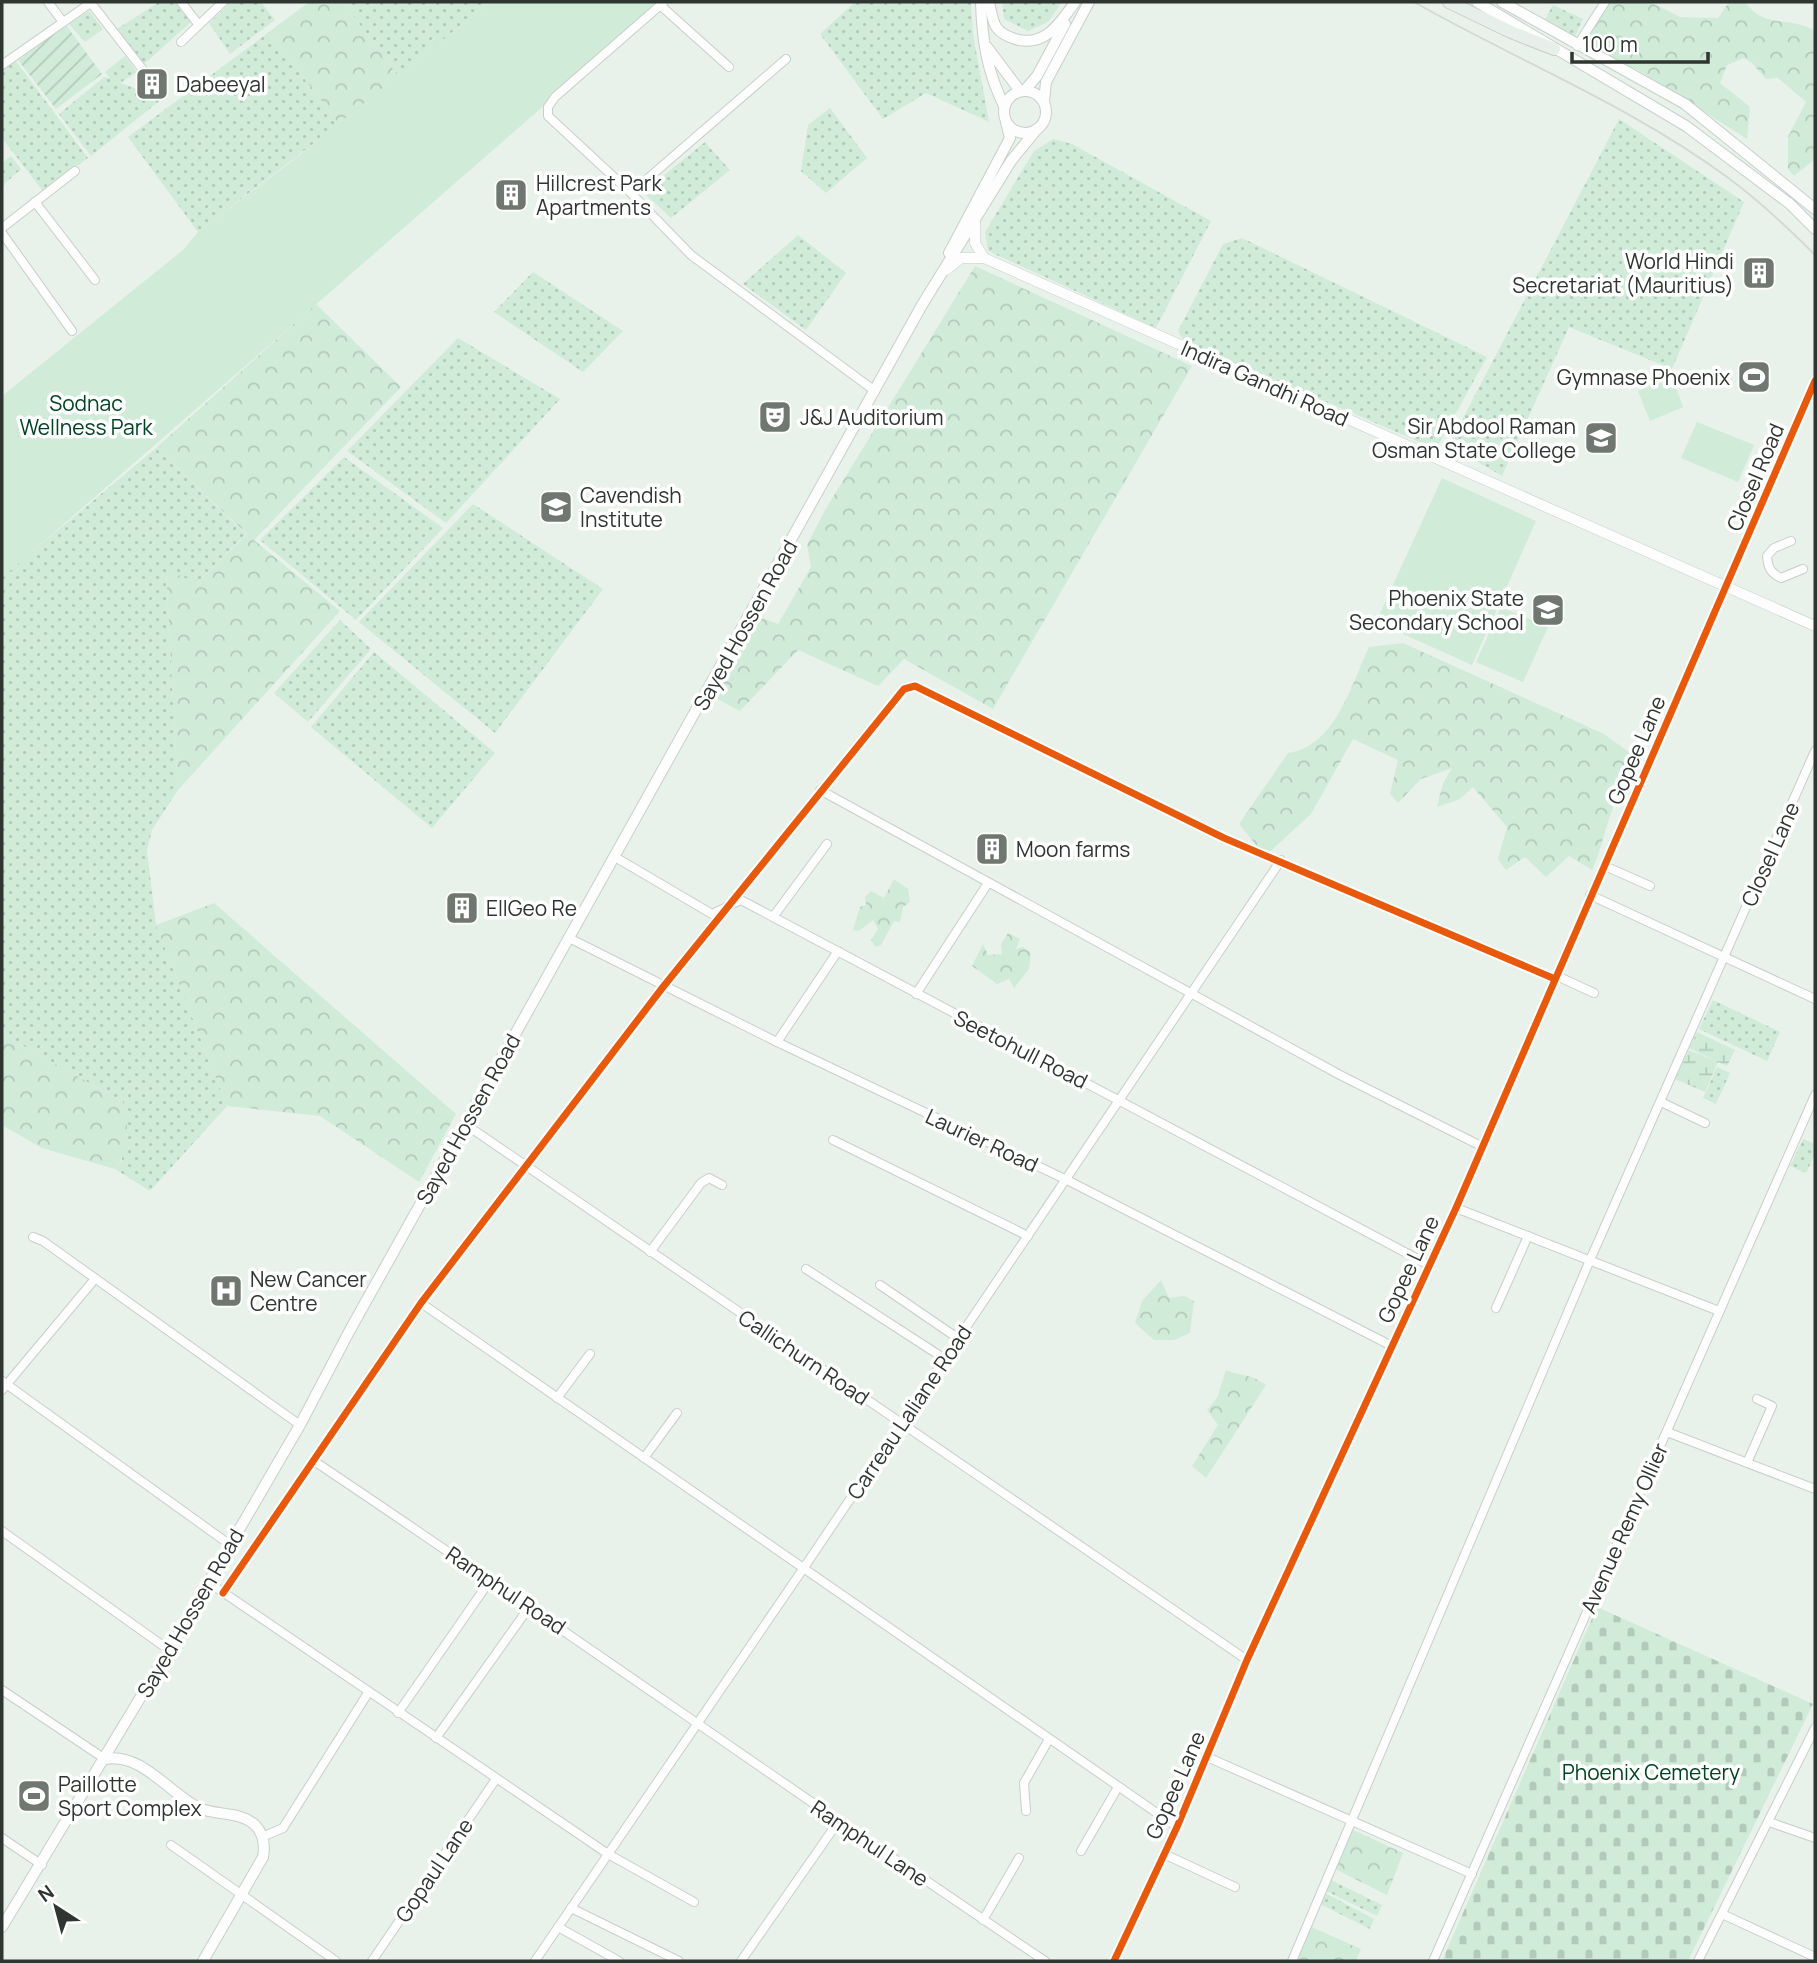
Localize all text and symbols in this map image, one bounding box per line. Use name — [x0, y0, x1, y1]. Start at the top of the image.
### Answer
scale bar — [1572, 21, 1708, 65]
text: 100 m — [1582, 30, 1638, 58]
building icon: Dabeeyal — [133, 65, 171, 103]
place label: Dabeeyal — [176, 70, 266, 98]
place label: Hillcrest Park Apartments — [536, 169, 662, 221]
building icon: Hillcrest Park Apartments — [492, 176, 530, 214]
place label: World Hindi Secretariat (Mauritius) — [1512, 247, 1734, 299]
building icon: World Hindi Secretariat (Mauritius) — [1740, 254, 1778, 292]
street label: Indira Gandhi Road — [1177, 334, 1353, 432]
sports icon: Gymnase Phoenix — [1735, 358, 1773, 396]
place label: Gymnase Phoenix — [1557, 363, 1730, 391]
park label: Sodnac Wellness Park — [19, 389, 153, 441]
theatre icon: J&J Auditorium — [756, 398, 794, 436]
place label: J&J Auditorium — [800, 403, 944, 431]
place label: Sir Abdool Raman Osman State College — [1372, 412, 1576, 464]
school or university icon: Sir Abdool Raman Osman State College — [1582, 419, 1620, 457]
street label: Closel Road — [1720, 419, 1790, 535]
place label: Cavendish Institute — [580, 481, 682, 533]
school or university icon: Cavendish Institute — [537, 488, 575, 526]
street label: Sayed Hossen Road — [687, 535, 803, 715]
place label: Phoenix State Secondary School — [1349, 584, 1524, 636]
school or university icon: Phoenix State Secondary School — [1529, 591, 1567, 629]
street label: Gopee Lane — [1601, 691, 1671, 809]
street label: Closel Lane — [1734, 797, 1806, 911]
building icon: Moon farms — [973, 830, 1011, 868]
place label: Moon farms — [1016, 835, 1130, 863]
building icon: EllGeo Re — [443, 889, 481, 927]
place label: EllGeo Re — [486, 894, 577, 922]
street label: Seetohull Road — [949, 1003, 1093, 1095]
street label: Sayed Hossen Road — [410, 1029, 526, 1209]
street label: Laurier Road — [921, 1102, 1043, 1178]
street label: Gopee Lane — [1371, 1211, 1445, 1327]
place label: New Cancer Centre — [250, 1265, 367, 1317]
hospital icon: New Cancer Centre — [207, 1272, 245, 1310]
street label: Callichurn Road — [733, 1303, 875, 1411]
street label: Carreau Laliane Road — [840, 1319, 978, 1505]
street label: Avenue Remy Ollier — [1574, 1438, 1674, 1618]
street label: Sayed Hossen Road — [130, 1523, 250, 1703]
street label: Ramphul Road — [441, 1540, 571, 1640]
street label: Gopee Lane — [1139, 1727, 1211, 1843]
park label: Phoenix Cemetery — [1562, 1758, 1740, 1786]
place label: Paillotte Sport Complex — [58, 1770, 202, 1822]
sports icon: Paillotte Sport Complex — [15, 1777, 53, 1815]
street label: Ramphul Lane — [806, 1793, 934, 1893]
street label: Gopaul Lane — [389, 1812, 479, 1928]
north arrow — [21, 1872, 91, 1942]
text: N — [33, 1879, 59, 1908]

